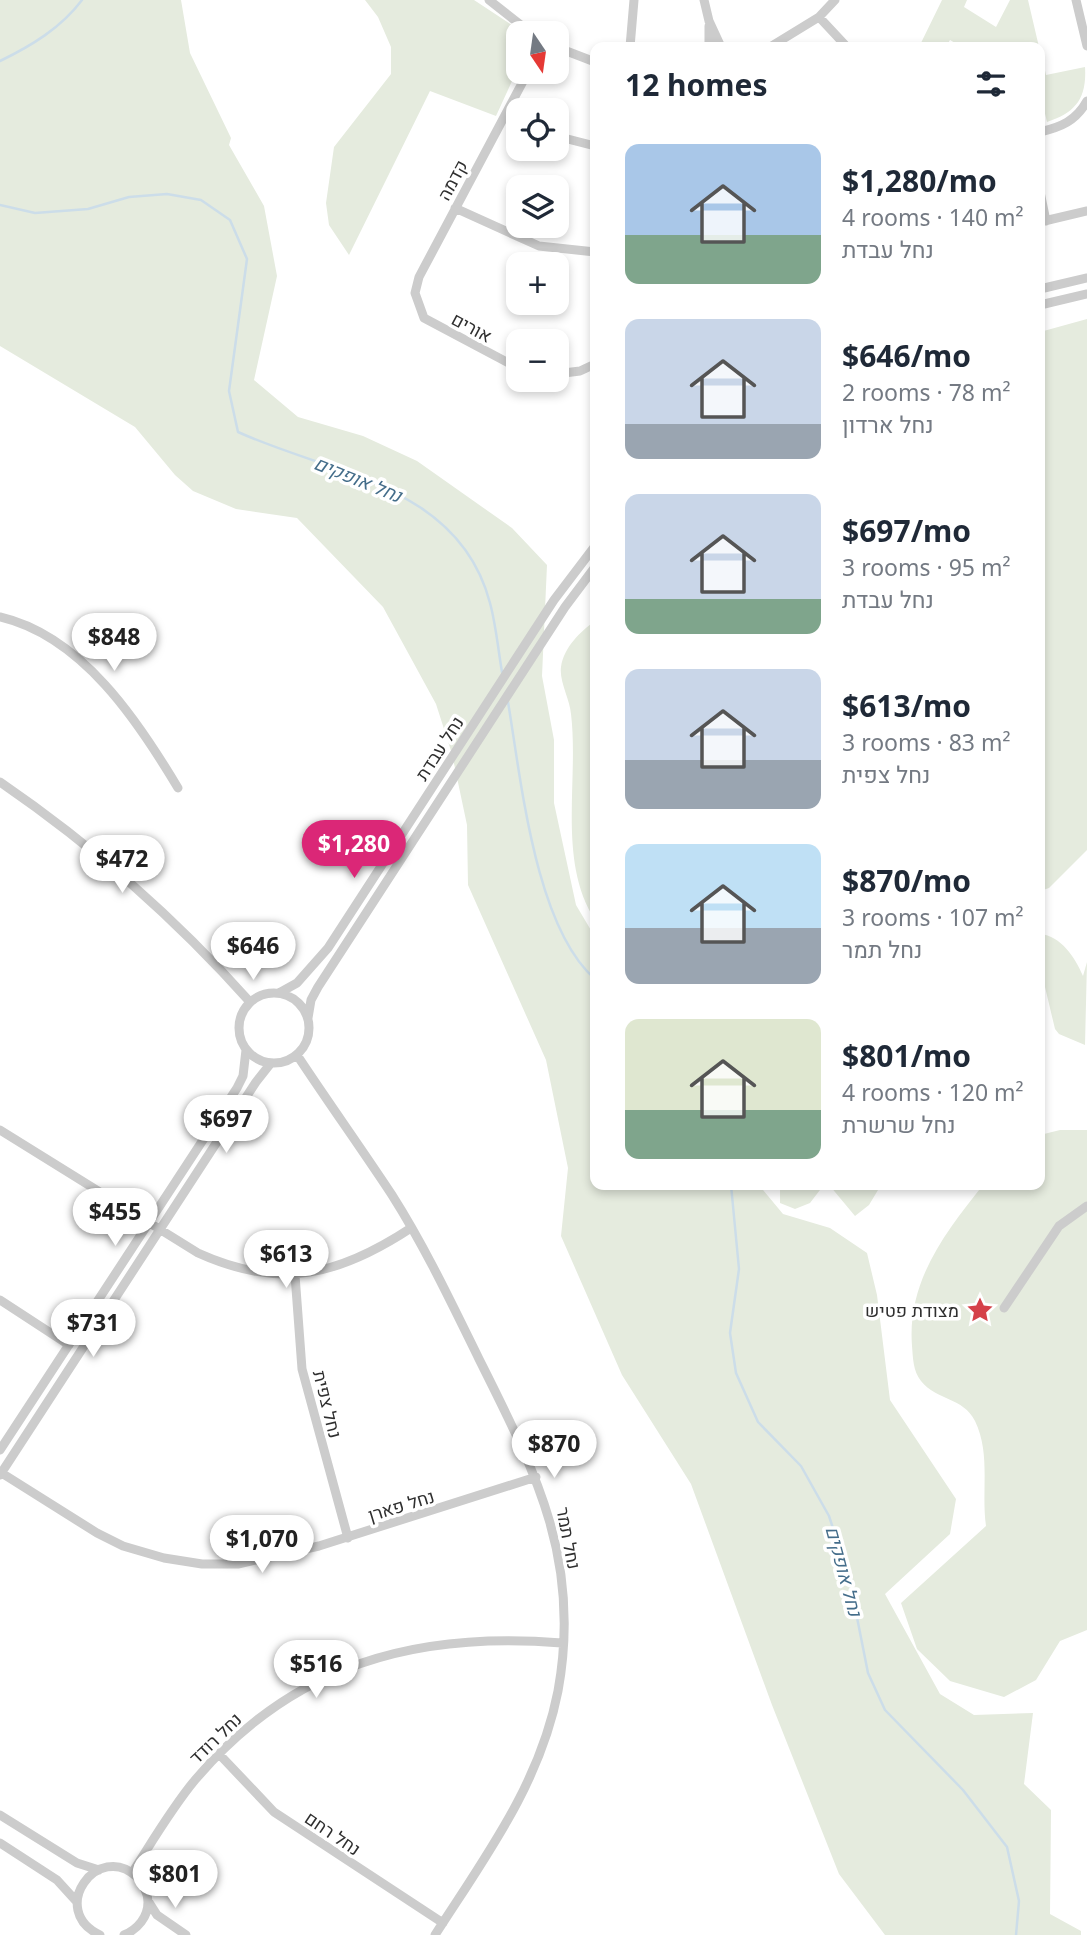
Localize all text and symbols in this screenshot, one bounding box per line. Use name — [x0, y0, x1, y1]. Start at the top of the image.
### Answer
north arrow — [506, 21, 569, 84]
map controls — [506, 21, 569, 392]
text: 12 homes — [625, 64, 768, 105]
icon: filters — [972, 65, 1010, 103]
button: locate — [506, 98, 569, 161]
street label: קדמה — [431, 156, 473, 204]
text: $1,280/mo — [842, 160, 997, 201]
icon: home — [681, 172, 765, 256]
button: layers — [506, 175, 569, 238]
text: 4 rooms · 140 m² — [842, 201, 1024, 233]
text: נחל עבדת — [842, 233, 934, 265]
button: + — [506, 252, 569, 315]
street label: אורים — [448, 306, 496, 348]
button: − — [506, 329, 569, 392]
text: $646/mo — [842, 335, 971, 376]
icon: home — [681, 347, 765, 431]
text: 2 rooms · 78 m² — [842, 376, 1011, 408]
text: נחל ארדון — [842, 408, 934, 440]
water label: נחל אופקים — [310, 450, 407, 509]
text: $697/mo — [842, 510, 971, 551]
icon: home — [681, 522, 765, 606]
text: 3 rooms · 95 m² — [842, 551, 1011, 583]
text: נחל עבדת — [842, 583, 934, 615]
pin: $848 — [73, 614, 155, 673]
text: $848 — [88, 620, 140, 652]
text: $613/mo — [842, 685, 971, 726]
icon: home — [681, 697, 765, 781]
street label: נחל עבדת — [409, 711, 469, 785]
text: 3 rooms · 83 m² — [842, 726, 1011, 758]
text: נחל צפית — [842, 758, 930, 790]
pin: $1,280 — [297, 820, 411, 880]
text: $1,280 — [318, 827, 390, 859]
pin: $472 — [81, 836, 163, 895]
text: $472 — [96, 842, 148, 874]
text: $870/mo — [842, 860, 971, 901]
icon: home — [681, 872, 765, 956]
text: 3 rooms · 107 m² — [842, 901, 1024, 933]
pin: $646 — [212, 922, 294, 982]
text: $646 — [227, 929, 279, 961]
text: נחל תמר — [842, 933, 922, 965]
text: $801/mo — [842, 1035, 971, 1076]
icon: home — [681, 1047, 765, 1131]
text: 4 rooms · 120 m² — [842, 1076, 1024, 1108]
pin: $697 — [185, 1096, 267, 1155]
text: $697 — [200, 1102, 252, 1134]
text: נחל שרשרת — [842, 1108, 956, 1140]
pin: $455 — [74, 1188, 156, 1248]
text: $455 — [89, 1195, 141, 1227]
pin: $613 — [245, 1230, 327, 1290]
text: $613 — [260, 1237, 312, 1269]
place icon: מצודת פטיש — [965, 1295, 995, 1325]
place label: מצודת פטיש — [865, 1298, 959, 1322]
pin: $731 — [52, 1300, 134, 1359]
text: $731 — [67, 1306, 119, 1338]
street label: נחל צפית — [308, 1368, 348, 1440]
pin: $870 — [513, 1420, 595, 1480]
text: $870 — [528, 1427, 580, 1459]
street label: נחל פארן — [365, 1484, 437, 1526]
street label: נחל תמר — [551, 1505, 587, 1571]
pin: $1,070 — [205, 1516, 319, 1575]
text: $1,070 — [226, 1522, 298, 1554]
water label: נחל אופקים — [819, 1523, 869, 1620]
pin: $516 — [275, 1640, 357, 1700]
text: $516 — [290, 1647, 342, 1679]
street label: נחל רודד — [184, 1707, 246, 1769]
street label: נחל רחם — [300, 1806, 366, 1860]
pin: $801 — [134, 1850, 216, 1910]
text: $801 — [149, 1857, 201, 1889]

